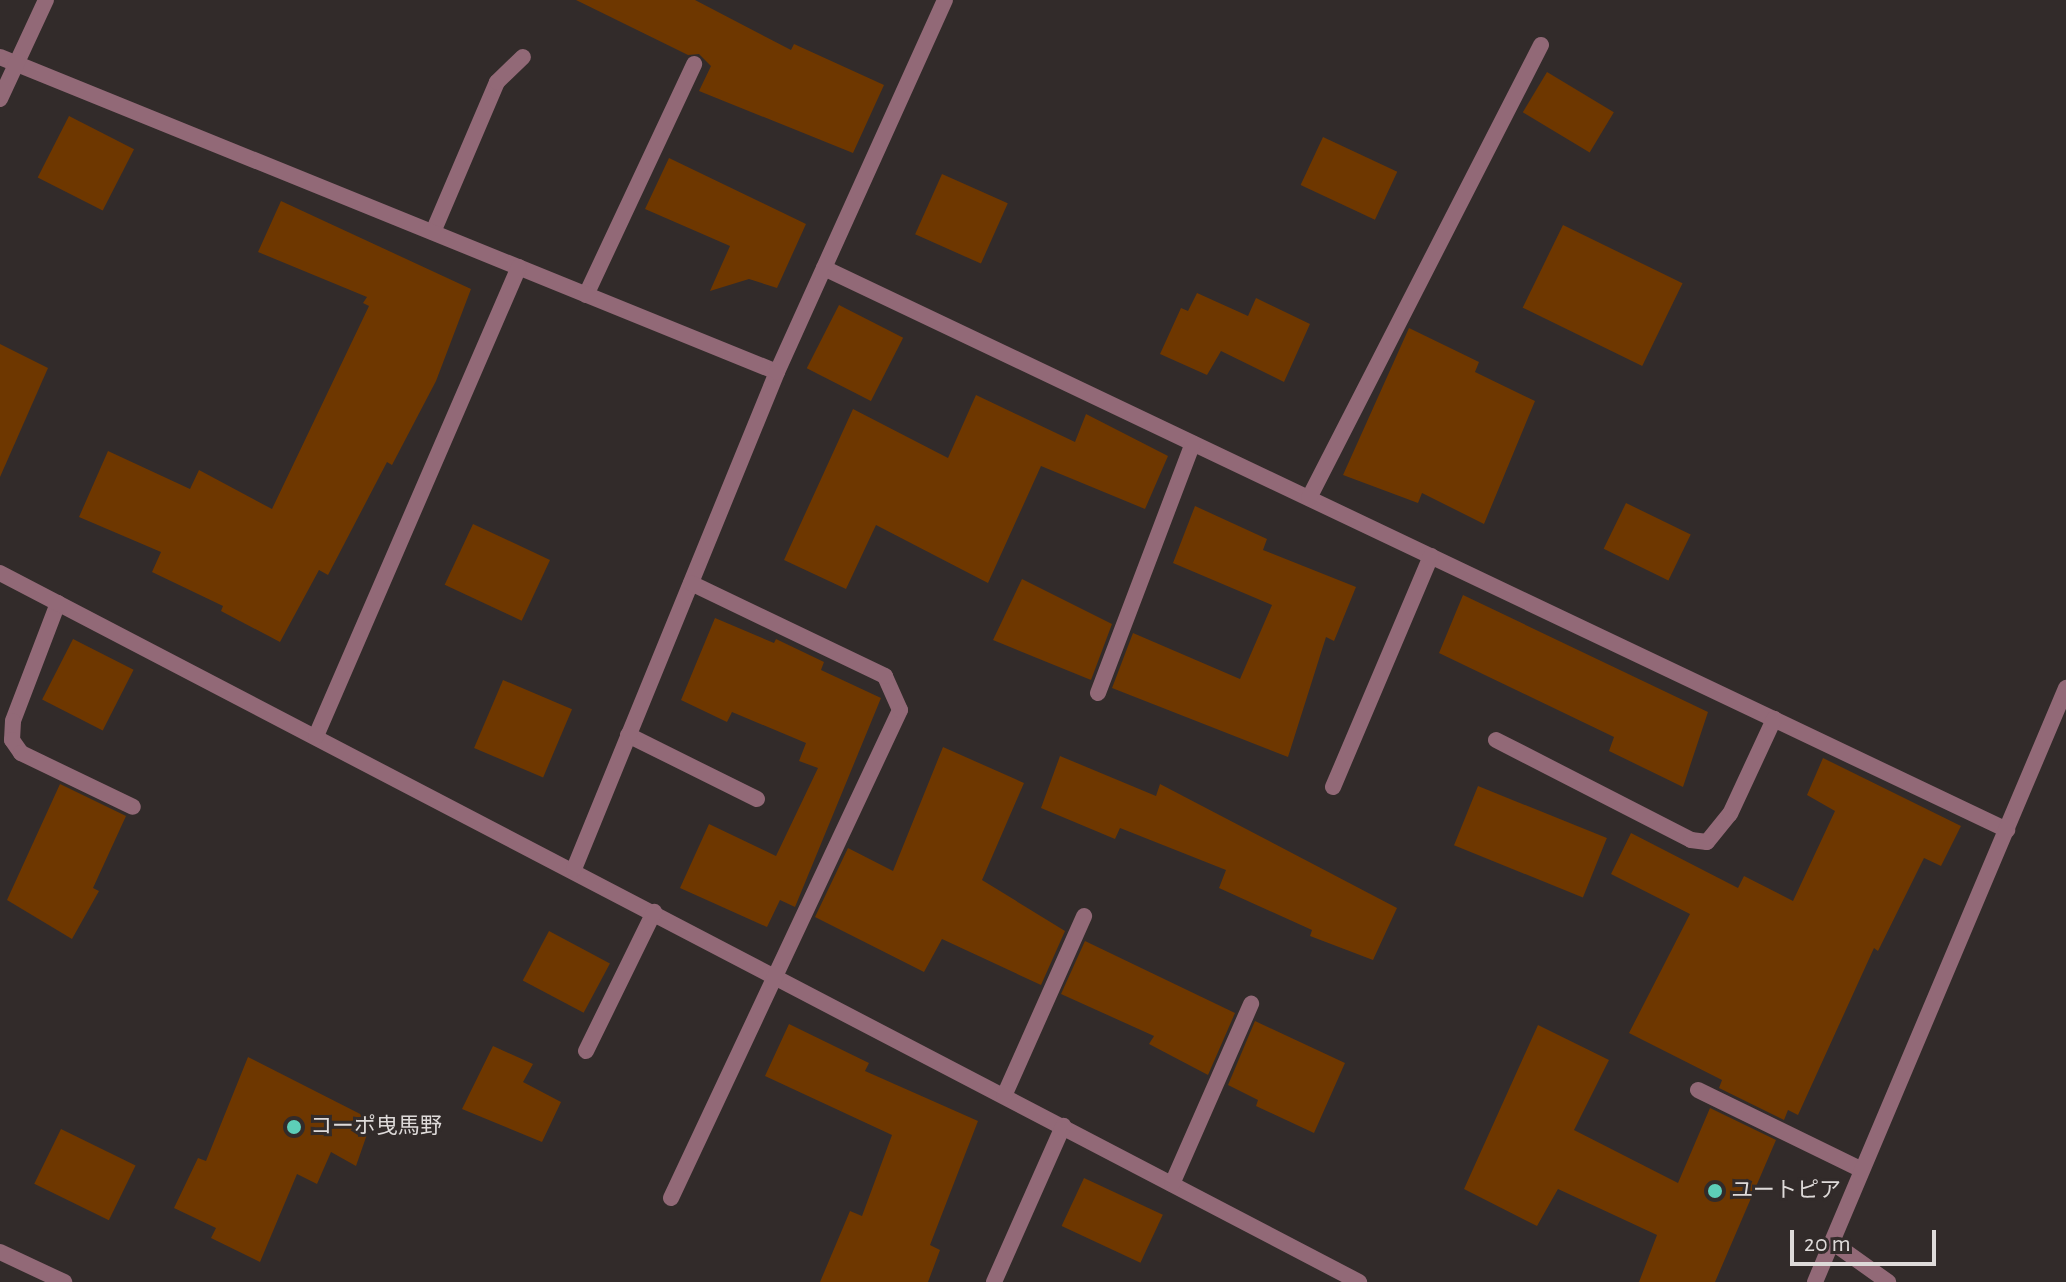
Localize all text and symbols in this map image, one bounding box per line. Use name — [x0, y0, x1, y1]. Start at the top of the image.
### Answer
place label: コーポ曳馬野 — [310, 1114, 442, 1140]
marker: コーポ曳馬野 — [285, 1118, 303, 1136]
place label: ユートピア — [1731, 1178, 1841, 1204]
marker: ユートピア — [1706, 1182, 1724, 1200]
scale bar — [1794, 1214, 1940, 1264]
text: 20 m — [1804, 1232, 1851, 1256]

